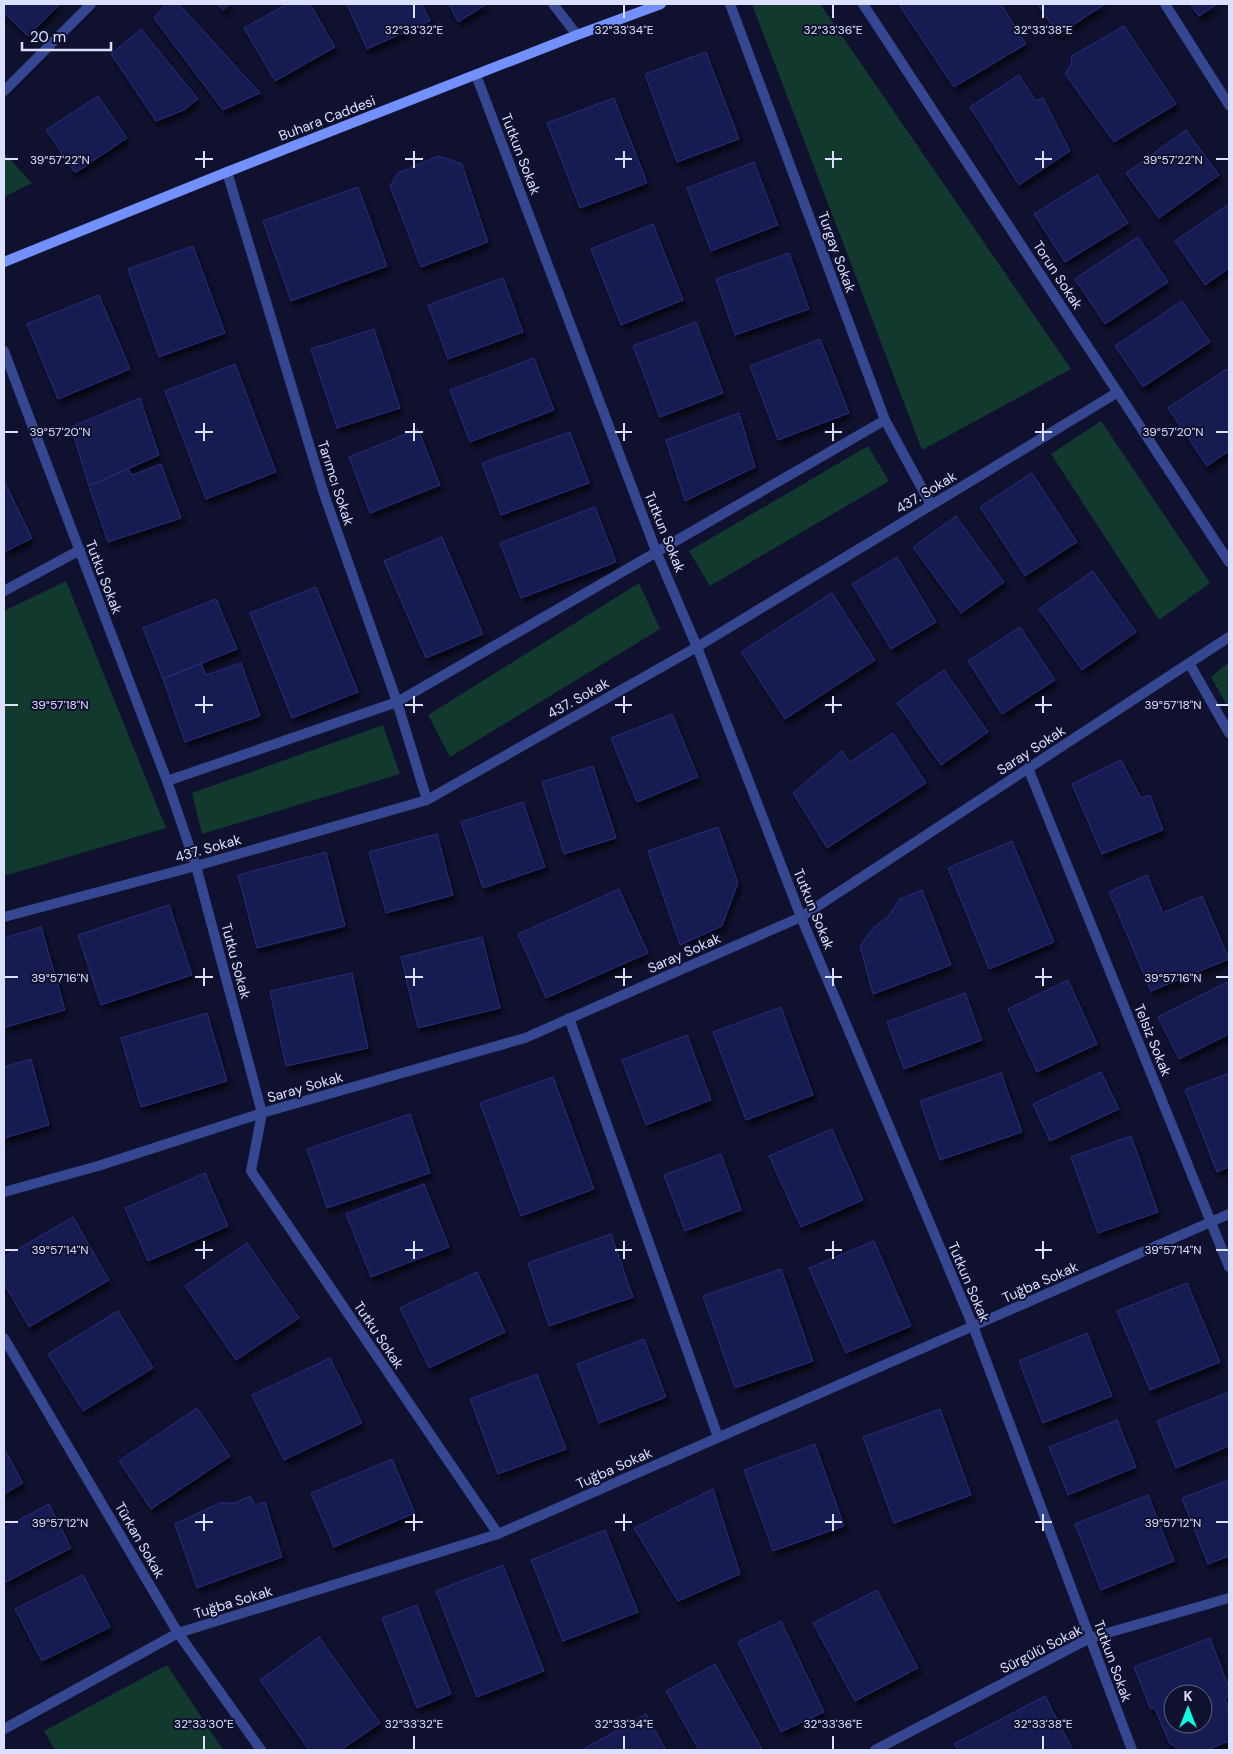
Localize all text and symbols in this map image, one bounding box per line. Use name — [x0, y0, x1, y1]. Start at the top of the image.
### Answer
scale bar — [22, 20, 111, 52]
text: 32°33'32"E — [385, 22, 443, 38]
text: 32°33'34"E — [595, 22, 654, 38]
text: 32°33'36"E — [803, 22, 863, 38]
text: 32°33'38"E — [1014, 22, 1073, 38]
text: 20 m — [30, 27, 66, 47]
street label: Buhara Caddesi — [276, 91, 378, 145]
street label: Tutkun Sokak — [497, 111, 545, 197]
text: 39°57'22"N — [30, 152, 90, 168]
text: 39°57'22"N — [1143, 152, 1203, 168]
street label: Turgay Sokak — [814, 209, 860, 295]
street label: Torun Sokak — [1029, 237, 1087, 313]
text: 39°57'20"N — [30, 424, 90, 440]
text: 39°57'20"N — [1143, 424, 1203, 440]
street label: Tarımcı Sokak — [314, 438, 358, 528]
street label: 437. Sokak — [892, 467, 960, 517]
street label: Tutkun Sokak — [641, 489, 689, 575]
street label: Tutku Sokak — [82, 538, 126, 616]
street label: 437. Sokak — [544, 674, 612, 722]
text: 39°57'18"N — [31, 697, 89, 713]
text: 39°57'18"N — [1144, 697, 1202, 713]
street label: Saray Sokak — [993, 721, 1069, 779]
street label: 437. Sokak — [173, 830, 243, 866]
street label: Tutkun Sokak — [790, 866, 838, 952]
street label: Tutku Sokak — [217, 921, 255, 1001]
street label: Saray Sokak — [645, 929, 723, 977]
text: 39°57'16"N — [31, 970, 89, 986]
text: 39°57'16"N — [1144, 970, 1202, 986]
street label: Telsiz Sokak — [1130, 1001, 1176, 1079]
street label: Saray Sokak — [265, 1068, 345, 1106]
street label: Tutkun Sokak — [944, 1239, 994, 1325]
text: 39°57'14"N — [31, 1242, 89, 1258]
text: 39°57'14"N — [1144, 1242, 1202, 1258]
street label: Tuğba Sokak — [999, 1257, 1081, 1307]
street label: Tutku Sokak — [350, 1298, 408, 1372]
street label: Tuğba Sokak — [573, 1443, 655, 1493]
street label: Türkan Sokak — [111, 1499, 169, 1581]
text: 39°57'12"N — [32, 1515, 88, 1531]
text: 39°57'12"N — [1145, 1515, 1201, 1531]
street label: Tuğba Sokak — [192, 1582, 274, 1622]
street label: Tutkun Sokak — [1090, 1618, 1136, 1704]
street label: Sürgülü Sokak — [997, 1621, 1085, 1677]
north arrow — [1163, 1684, 1213, 1734]
text: K — [1183, 1687, 1193, 1705]
text: 32°33'30"E — [174, 1716, 234, 1732]
text: 32°33'32"E — [385, 1716, 443, 1732]
text: 32°33'34"E — [595, 1716, 654, 1732]
text: 32°33'36"E — [803, 1716, 863, 1732]
text: 32°33'38"E — [1014, 1716, 1073, 1732]

